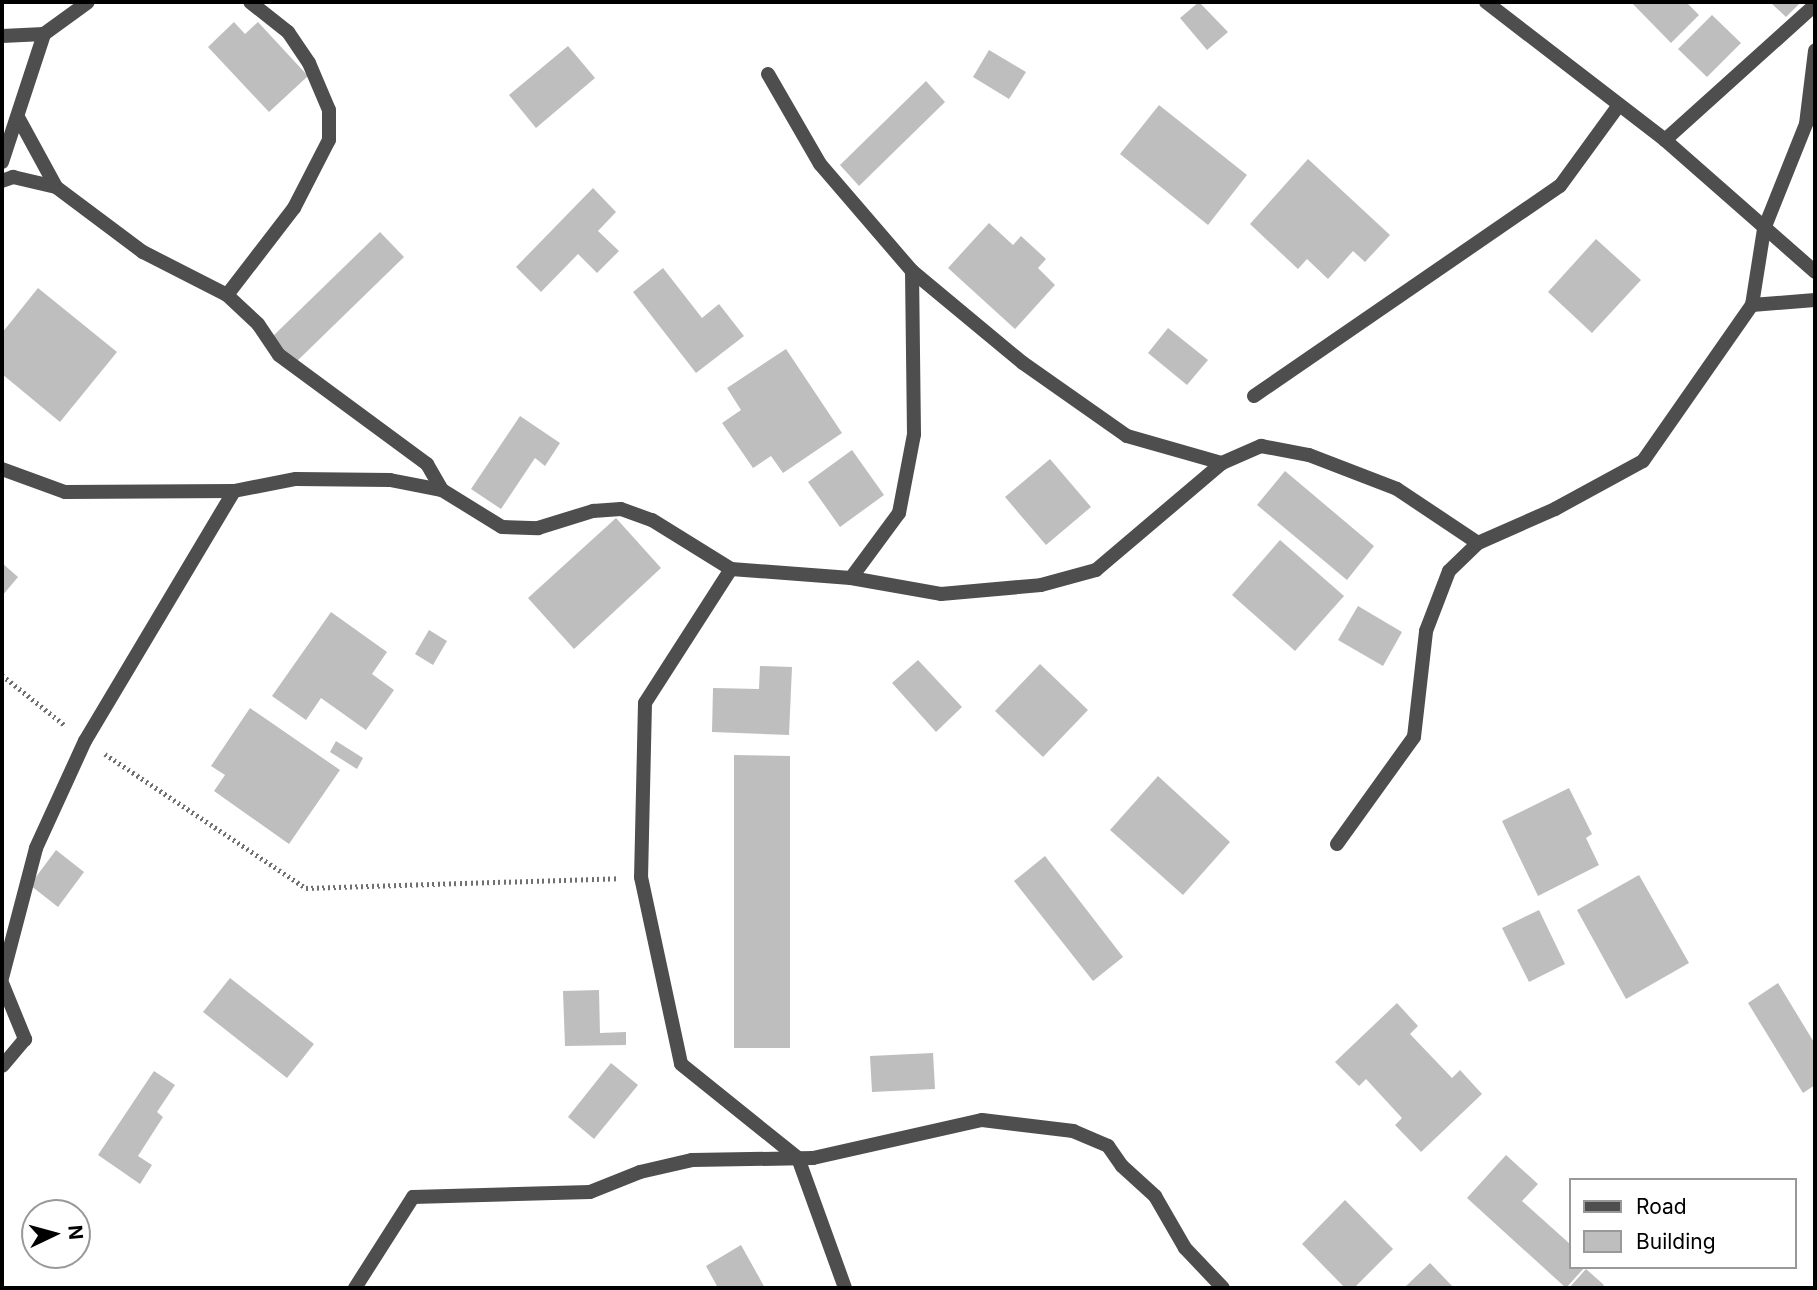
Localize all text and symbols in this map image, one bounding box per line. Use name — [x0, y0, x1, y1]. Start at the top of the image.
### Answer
legend — [1568, 1178, 1796, 1269]
text: Road — [1636, 1194, 1687, 1219]
north arrow — [21, 1199, 91, 1269]
text: N — [63, 1224, 88, 1241]
text: Building — [1636, 1229, 1716, 1254]

